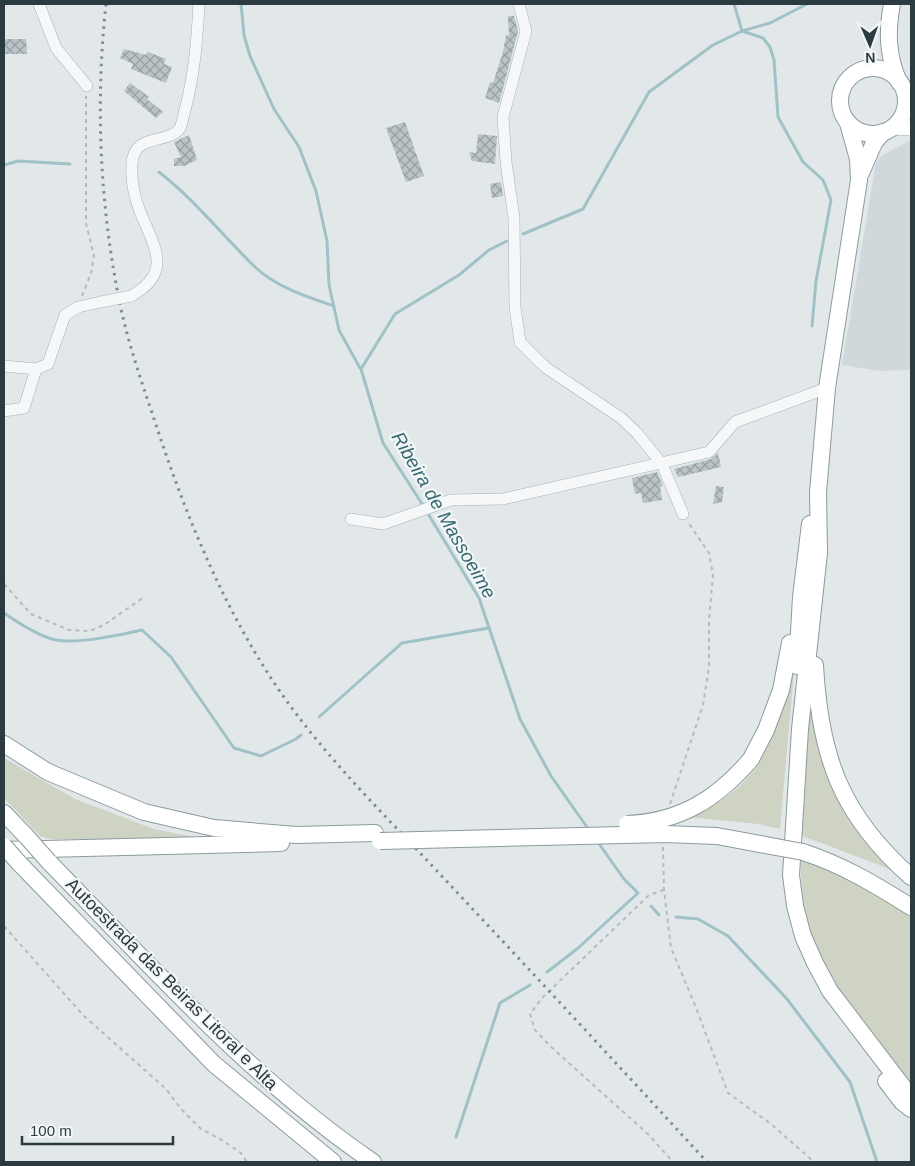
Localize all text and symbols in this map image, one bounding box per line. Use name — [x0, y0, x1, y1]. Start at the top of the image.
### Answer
north arrow — [845, 20, 895, 70]
text: N — [865, 50, 876, 66]
water label: Ribeira de Massoeime — [388, 428, 500, 602]
street label: Autoestrada das Beiras Litoral e Alta — [62, 874, 283, 1095]
scale bar — [22, 1114, 174, 1146]
text: 100 m — [30, 1122, 72, 1139]

